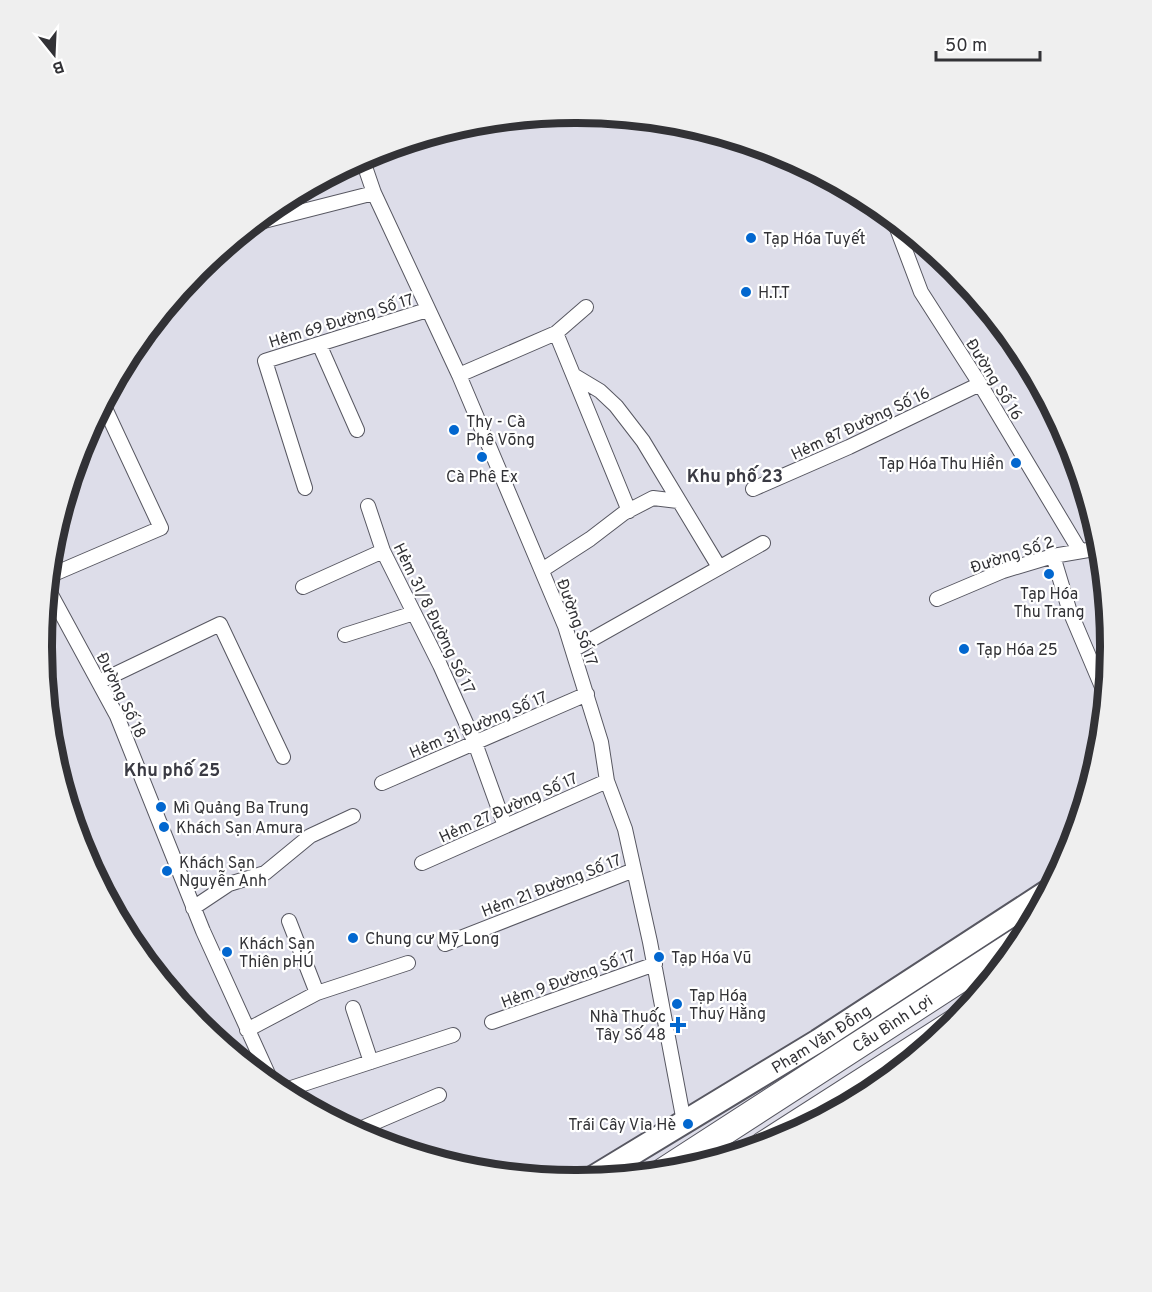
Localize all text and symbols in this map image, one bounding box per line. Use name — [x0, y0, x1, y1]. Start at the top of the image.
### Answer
north arrow — [24, 24, 84, 84]
scale bar — [936, 24, 1040, 62]
text: 50 m — [945, 35, 987, 58]
text: B — [50, 55, 66, 78]
place label: Tạp Hóa Tuyết — [763, 229, 865, 250]
marker: Tạp Hóa Tuyết — [744, 231, 758, 245]
place label: H.T.T — [758, 284, 790, 304]
marker: H.T.T — [739, 285, 753, 299]
street label: Hẻm 69 Đường Số 17 — [266, 289, 417, 354]
street label: Đường Số 16 — [960, 335, 1027, 425]
street label: Hẻm 87 Đường Số 16 — [788, 383, 933, 466]
place label: Thy - Cà Phê Võng — [466, 413, 535, 451]
marker: Thy - Cà Phê Võng — [447, 423, 461, 437]
marker: Cà Phê Ex — [475, 450, 489, 464]
place label: Tạp Hóa Thu Hiền — [878, 454, 1004, 475]
marker: Tạp Hóa Thu Hiền — [1009, 456, 1023, 470]
district label: Khu phố 23 — [687, 465, 783, 489]
place label: Cà Phê Ex — [446, 468, 518, 488]
street label: Đường Số 2 — [968, 532, 1057, 579]
street label: Hẻm 31/8 Đường Số 17 — [388, 540, 479, 698]
marker: Tạp Hóa Thu Trang — [1042, 567, 1056, 581]
street label: Đường Số 17 — [551, 576, 602, 669]
place label: Tạp Hóa Thu Trang — [1013, 585, 1085, 623]
place label: Tạp Hóa 25 — [976, 641, 1058, 661]
marker: Tạp Hóa 25 — [957, 642, 971, 656]
street label: Đường Số 18 — [91, 649, 150, 742]
street label: Hẻm 31 Đường Số 17 — [406, 687, 551, 764]
district label: Khu phố 25 — [124, 759, 220, 783]
street label: Hẻm 27 Đường Số 17 — [436, 768, 581, 848]
place label: Mì Quảng Ba Trung — [173, 799, 309, 819]
marker: Mì Quảng Ba Trung — [154, 800, 168, 814]
place label: Khách Sạn Amura — [176, 819, 303, 839]
marker: Khách Sạn Amura — [157, 820, 171, 834]
street label: Hẻm 21 Đường Số 17 — [479, 850, 624, 923]
place label: Khách Sạn Nguyễn Anh — [179, 854, 267, 892]
marker: Khách Sạn Nguyễn Anh — [160, 864, 174, 878]
place label: Chung cư Mỹ Long — [365, 930, 499, 950]
marker: Chung cư Mỹ Long — [346, 931, 360, 945]
place label: Khách Sạn Thiên pHÚ — [239, 935, 315, 973]
marker: Khách Sạn Thiên pHÚ — [220, 945, 234, 959]
street label: Hẻm 9 Đường Số 17 — [498, 945, 639, 1014]
place label: Tạp Hóa Vũ — [671, 949, 751, 969]
marker: Tạp Hóa Vũ — [652, 950, 666, 964]
place label: Tạp Hóa Thuý Hằng — [689, 987, 766, 1025]
street label: Cầu Bình Lợi — [849, 991, 937, 1058]
marker: Tạp Hóa Thuý Hằng — [670, 997, 684, 1011]
street label: Phạm Văn Đồng — [768, 1001, 875, 1079]
place label: Nhà Thuốc Tây Số 48 — [589, 1007, 666, 1046]
marker: Nhà Thuốc Tây Số 48 — [671, 1018, 685, 1032]
place label: Trái Cây Vỉa Hè — [568, 1116, 676, 1136]
marker: Trái Cây Vỉa Hè — [681, 1117, 695, 1131]

